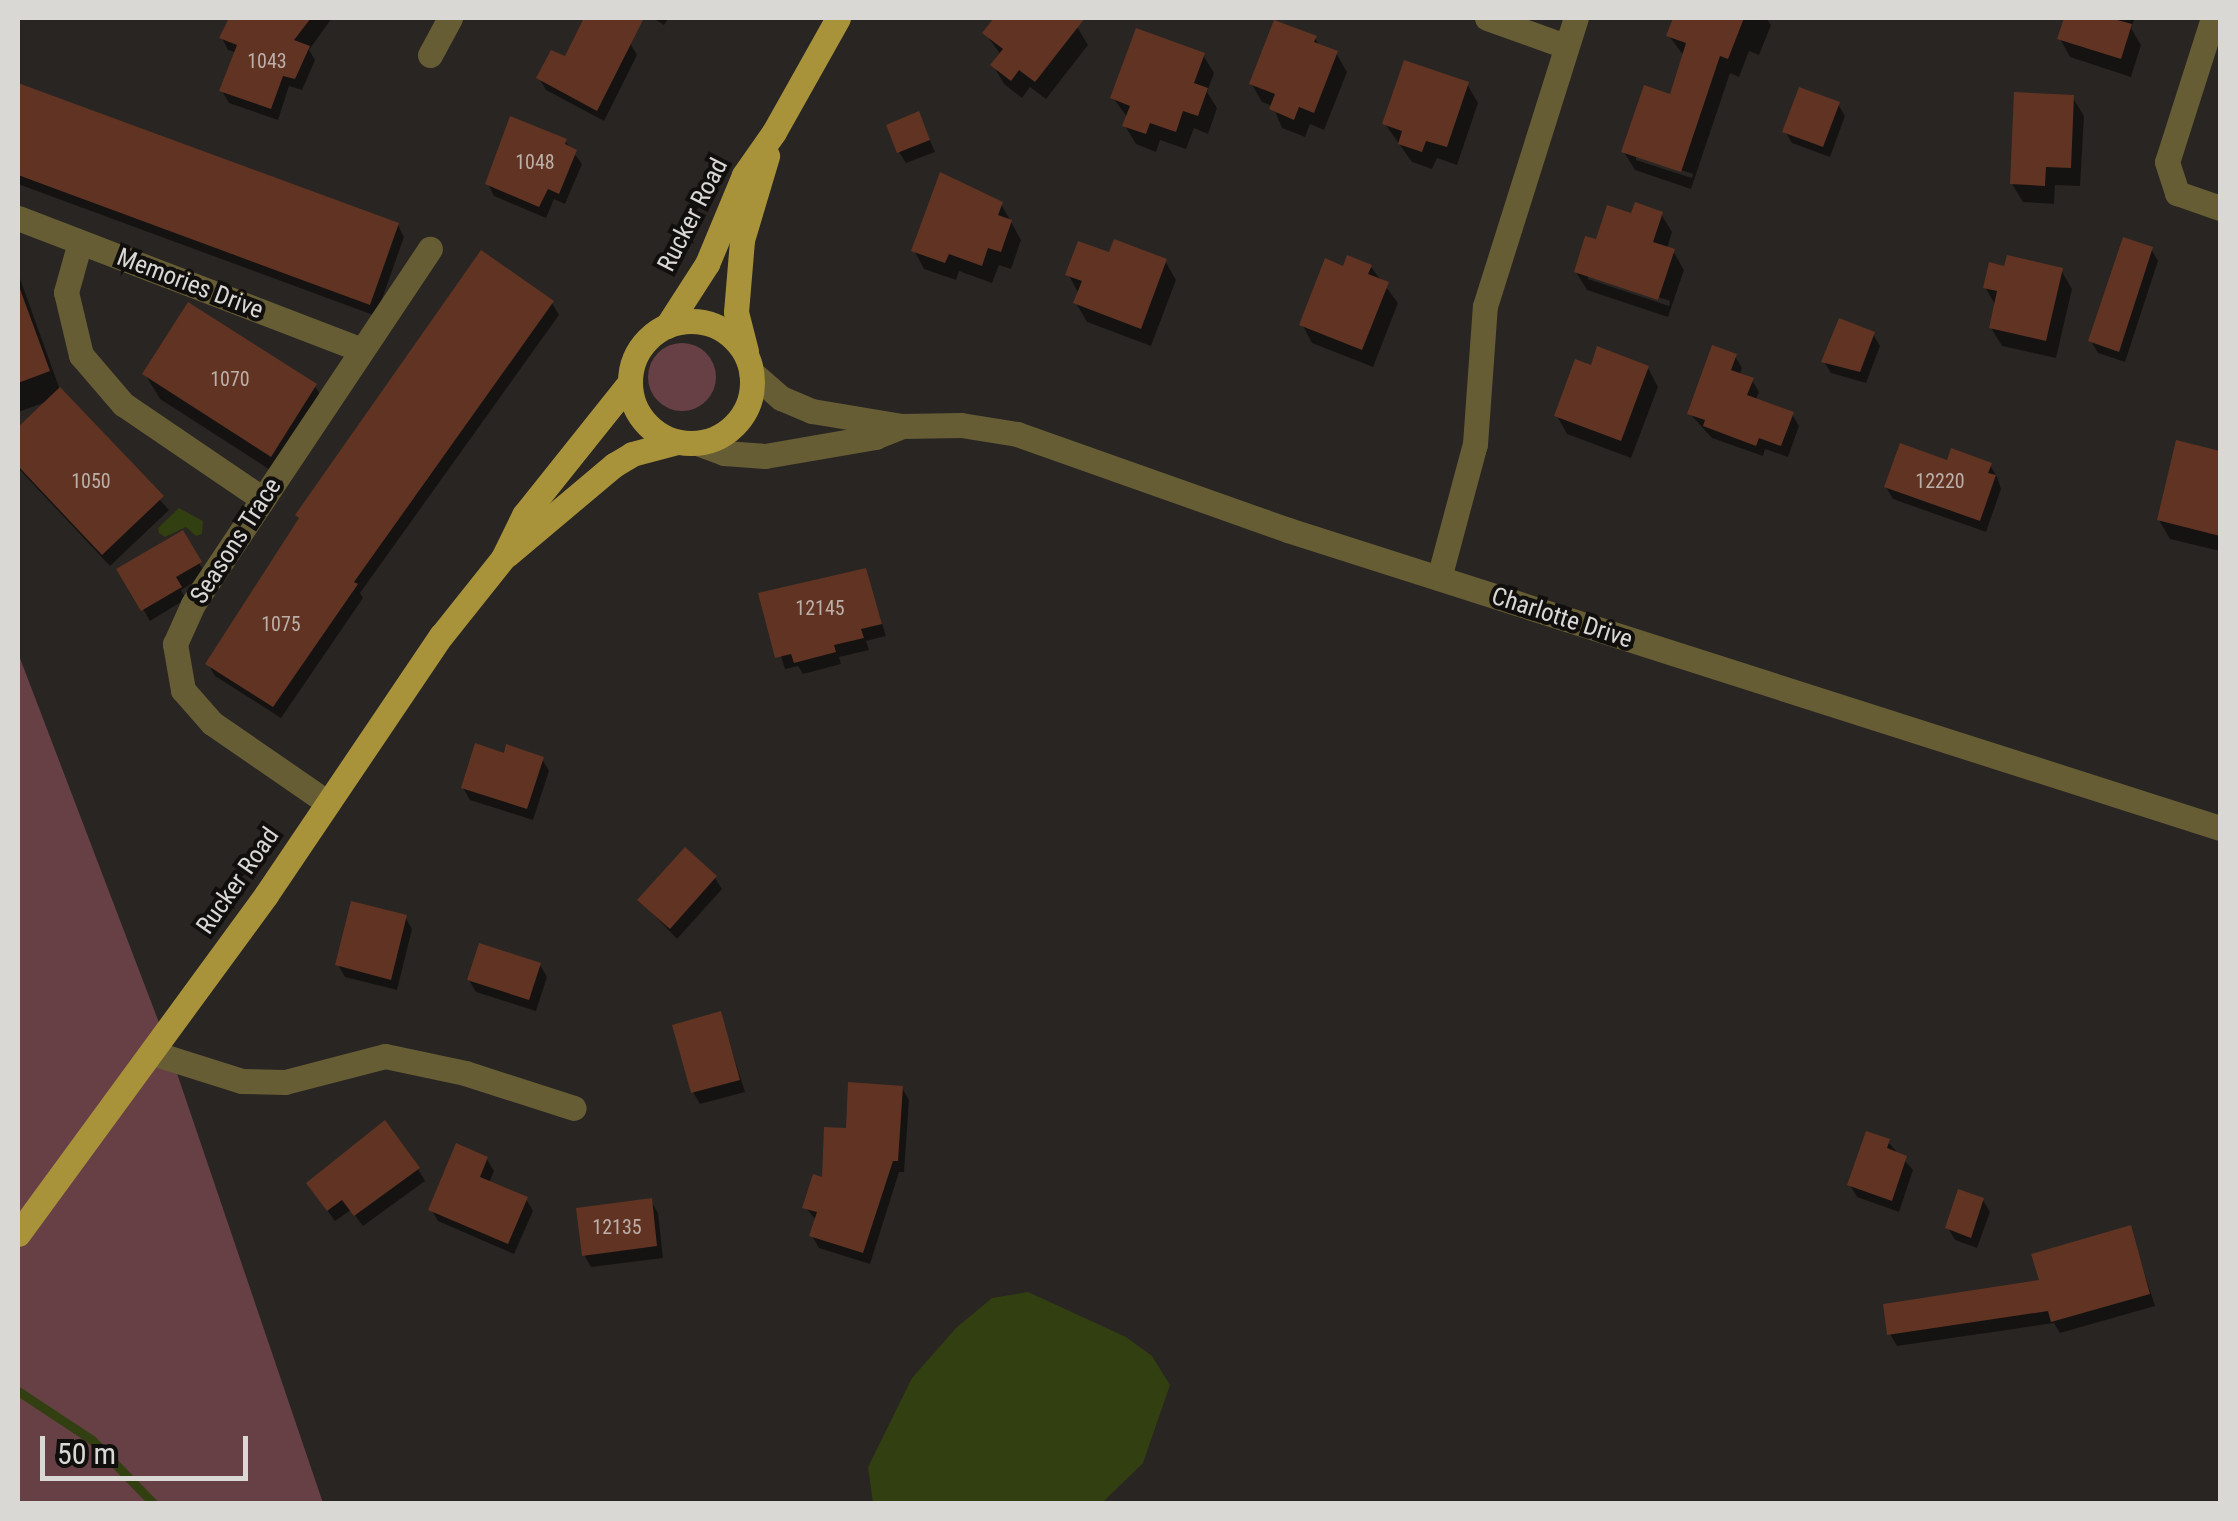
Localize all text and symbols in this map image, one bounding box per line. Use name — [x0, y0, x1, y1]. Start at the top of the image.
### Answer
house number: 1043 — [247, 49, 287, 73]
house number: 1048 — [515, 150, 555, 174]
street label: Rucker Road — [652, 153, 734, 277]
street label: Memories Drive — [113, 242, 267, 326]
house number: 1070 — [210, 367, 250, 391]
house number: 1050 — [71, 469, 111, 493]
house number: 12220 — [1915, 469, 1965, 493]
street label: Seasons Trace — [184, 472, 288, 610]
street label: Charlotte Drive — [1488, 581, 1636, 655]
house number: 12145 — [795, 596, 845, 620]
house number: 1075 — [261, 612, 301, 636]
street label: Rucker Road — [190, 822, 286, 940]
house number: 12135 — [592, 1215, 642, 1239]
scale bar — [45, 1416, 252, 1478]
text: 50 m — [57, 1436, 116, 1471]

